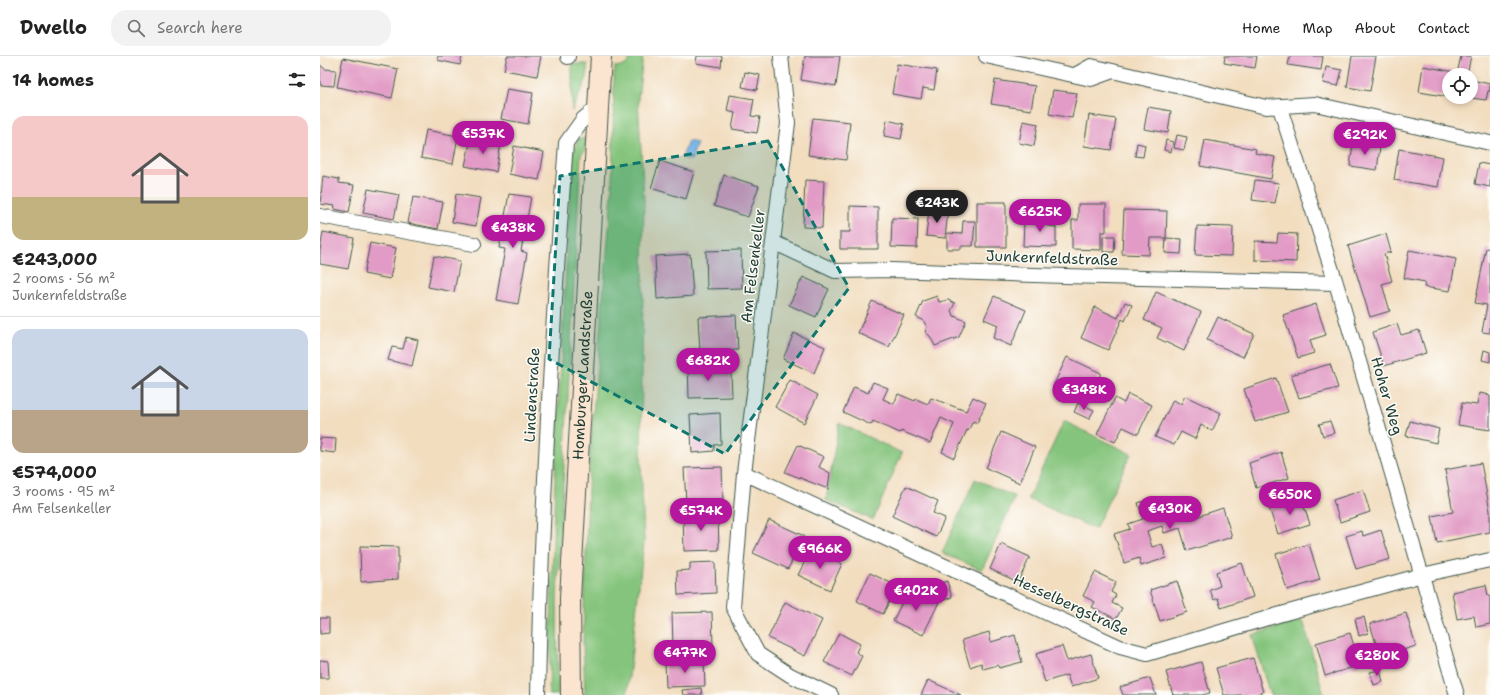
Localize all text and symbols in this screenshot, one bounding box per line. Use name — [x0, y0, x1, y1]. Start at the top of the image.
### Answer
search box — [111, 10, 391, 46]
text: Dwello — [20, 15, 87, 40]
icon: search — [125, 17, 147, 39]
text: Search here — [157, 18, 243, 38]
text: Home — [1242, 19, 1281, 37]
text: Map — [1303, 19, 1333, 37]
text: About — [1355, 19, 1396, 37]
text: Contact — [1418, 19, 1470, 37]
map controls — [1442, 68, 1478, 104]
button: locate — [1442, 68, 1478, 104]
text: 14 homes — [12, 69, 94, 91]
icon: filters — [286, 69, 308, 91]
pin: €537K — [455, 121, 511, 155]
pin: €292K — [1337, 122, 1393, 156]
text: €537K — [461, 125, 505, 142]
text: €292K — [1343, 126, 1387, 143]
icon: home — [124, 142, 196, 214]
pin: €243K — [909, 190, 965, 224]
text: €243K — [915, 194, 959, 211]
pin: €625K — [1012, 199, 1068, 233]
text: €625K — [1018, 203, 1062, 220]
street label: Am Felsenkeller — [736, 208, 770, 324]
pin: €438K — [485, 215, 541, 249]
text: €438K — [491, 219, 535, 236]
street label: Junkernfeldstraße — [985, 246, 1119, 270]
text: €243,000 — [12, 248, 97, 270]
text: 2 rooms · 56 m² — [12, 270, 115, 287]
text: Junkernfeldstraße — [12, 287, 127, 304]
street label: Homburger Landstraße — [568, 290, 598, 461]
street label: Lindenstraße — [520, 347, 544, 443]
pin: €682K — [680, 348, 736, 382]
text: €682K — [686, 352, 730, 369]
street label: Hoher Weg — [1366, 354, 1408, 438]
icon: home — [124, 355, 196, 427]
pin: €348K — [1056, 377, 1112, 411]
text: €348K — [1061, 381, 1107, 398]
text: €574,000 — [12, 461, 97, 483]
pin: €650K — [1262, 482, 1318, 516]
text: 3 rooms · 95 m² — [12, 483, 115, 500]
text: €650K — [1268, 486, 1312, 503]
pin: €430K — [1142, 496, 1198, 530]
pin: €574K — [673, 498, 729, 532]
text: Am Felsenkeller — [12, 500, 111, 517]
text: €430K — [1148, 500, 1192, 517]
text: €574K — [679, 502, 723, 519]
pin: €966K — [792, 536, 848, 570]
text: €966K — [797, 540, 843, 557]
street label: Hesselbergstraße — [1010, 569, 1132, 641]
pin: €402K — [888, 578, 944, 612]
text: €402K — [894, 582, 938, 599]
pin: €477K — [657, 640, 713, 674]
pin: €280K — [1349, 643, 1405, 677]
text: €477K — [663, 644, 707, 661]
text: €280K — [1354, 647, 1400, 664]

